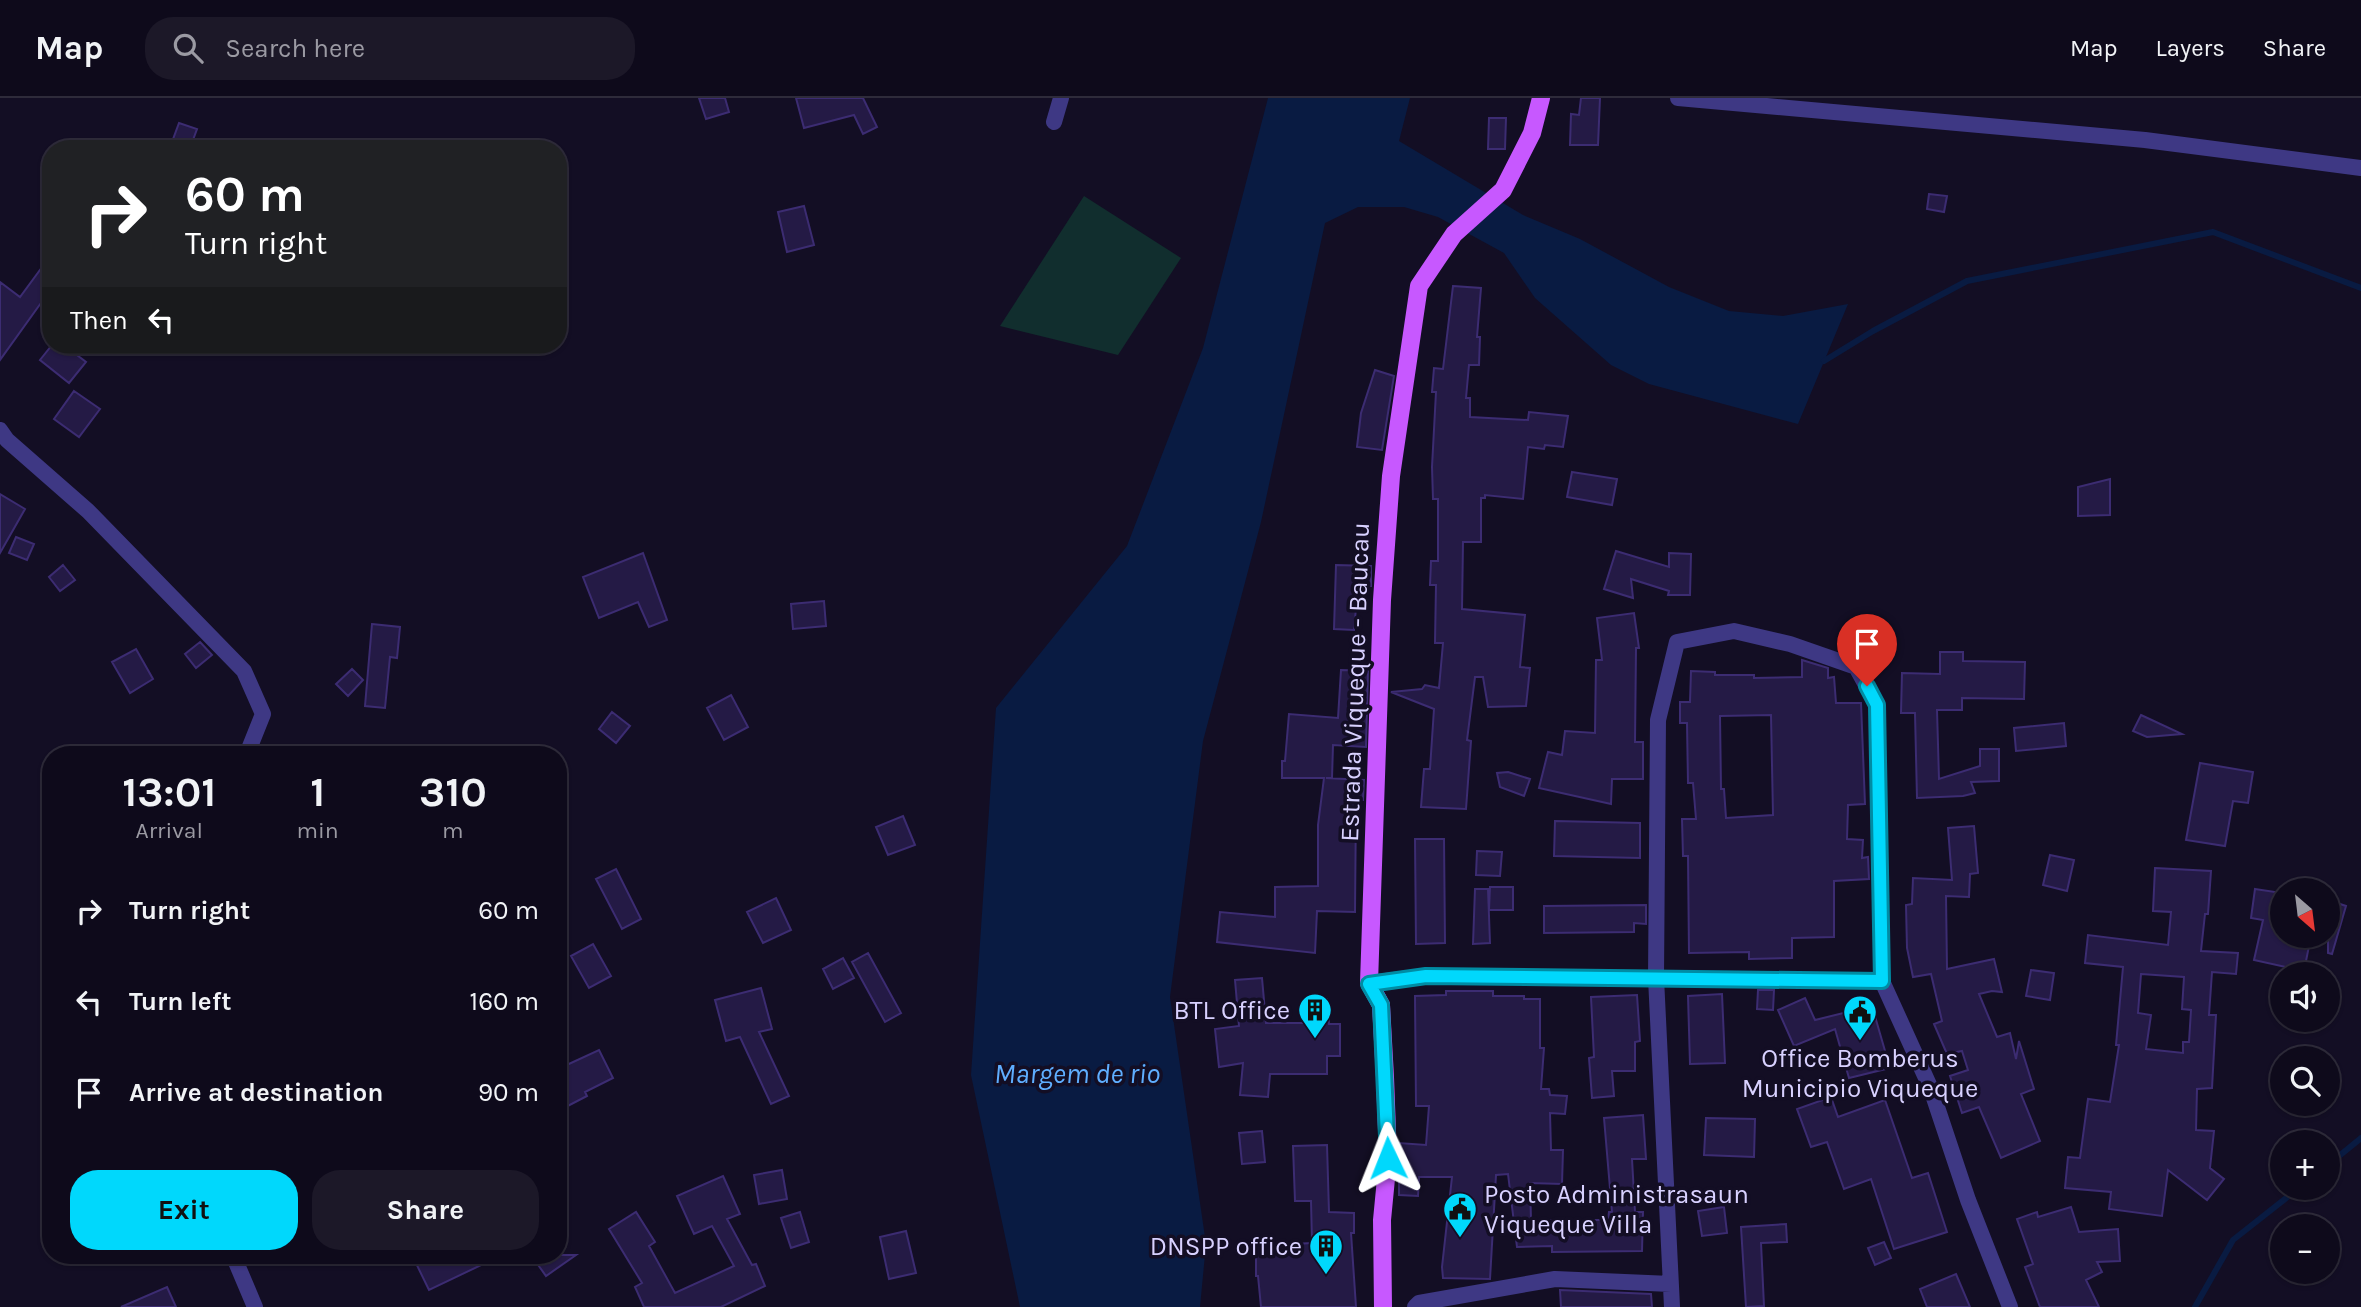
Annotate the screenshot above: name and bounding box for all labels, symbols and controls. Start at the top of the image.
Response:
search box [145,17,635,80]
text: Map [35,29,103,67]
icon: search [169,29,207,67]
text: Search here [225,33,365,64]
text: Map [2070,34,2118,62]
text: Layers [2156,34,2225,62]
text: Share [2263,34,2326,62]
text: 60 m [185,166,305,223]
icon: right [70,168,161,259]
text: Turn right [185,225,327,262]
icon: left [142,301,180,339]
text: Then [70,305,128,336]
street label: Estrada Viqueque - Baucau [1334,522,1376,842]
pin [1837,614,1897,686]
icon: arrive [1848,625,1886,663]
text: 13:01 [122,767,216,817]
text: 1 [310,767,325,817]
text: 310 [419,767,487,817]
text: Arrival [136,817,203,844]
text: min [297,817,339,844]
text: m [442,817,464,844]
north arrow [2270,878,2340,948]
map controls [2270,878,2340,1284]
icon: right [70,892,108,930]
text: Turn right [129,895,250,926]
text: 60 m [478,895,539,926]
button: sound [2270,962,2340,1032]
icon: left [70,983,108,1021]
text: Turn left [129,986,231,1017]
text: 160 m [470,986,539,1017]
building icon: BTL Office [1296,991,1334,1040]
public building icon: Office Bomberus Municipio Viqueque [1841,993,1879,1042]
place label: BTL Office [1173,995,1290,1026]
place label: Office Bomberus Municipio Viqueque [1742,1043,1978,1104]
button: search [2270,1046,2340,1116]
water label: Margem de rio [994,1057,1160,1090]
icon: arrive [70,1074,108,1112]
text: Arrive at destination [129,1077,383,1108]
text: 90 m [478,1077,539,1108]
position arrow [1351,1121,1425,1195]
button: + [2270,1130,2340,1200]
button: Exit [70,1170,298,1250]
button: Share [312,1170,539,1250]
place label: Posto Administrasaun Viqueque Villa [1484,1179,1749,1240]
public building icon: Posto Administrasaun Viqueque Villa [1441,1190,1479,1239]
button: − [2270,1214,2340,1284]
building icon: DNSPP office [1307,1227,1345,1276]
place label: DNSPP office [1150,1231,1302,1262]

